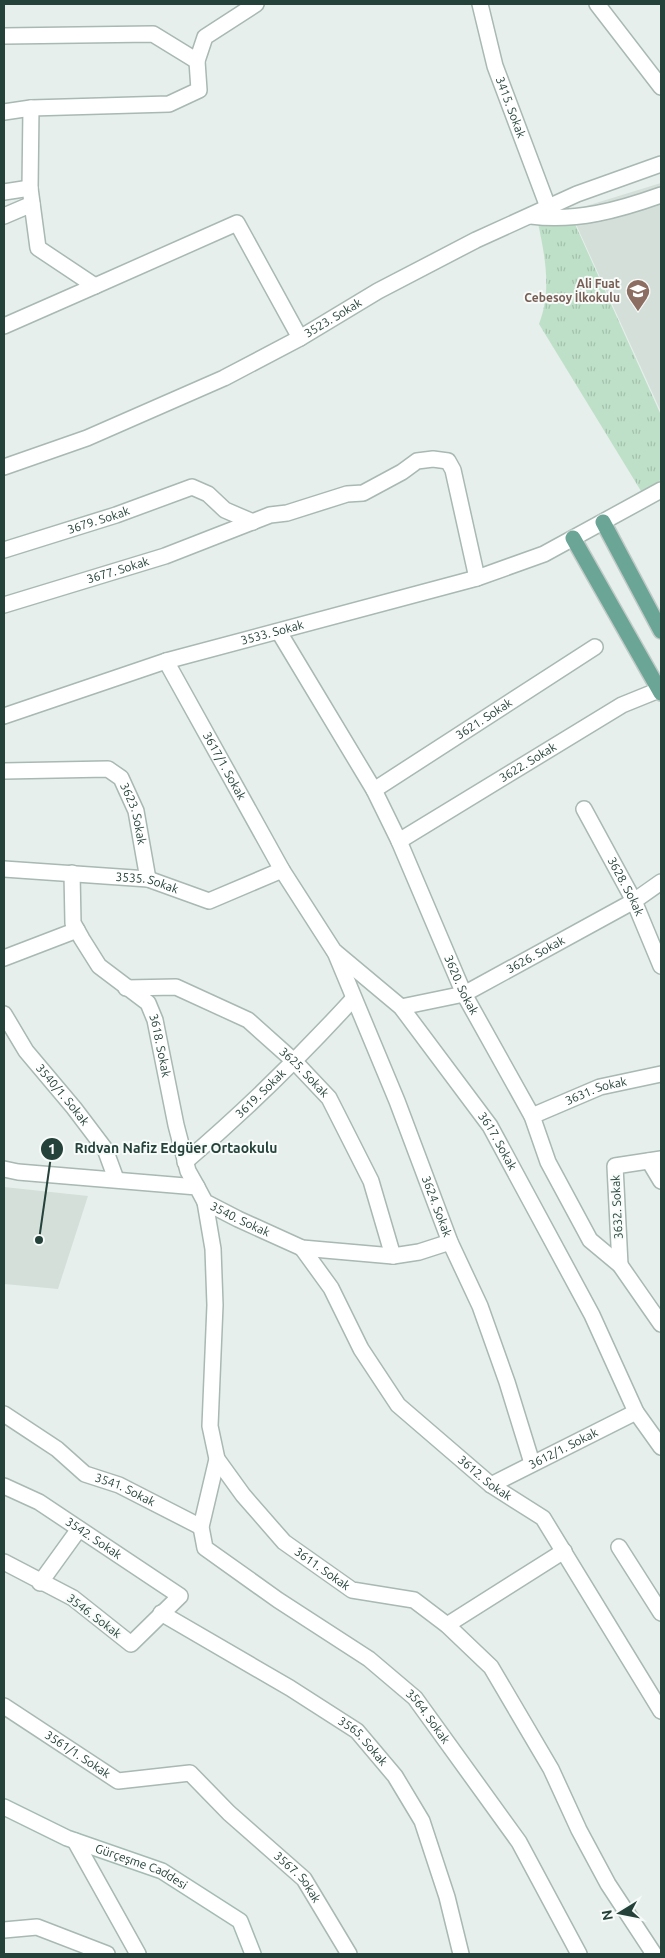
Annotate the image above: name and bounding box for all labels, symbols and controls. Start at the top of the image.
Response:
street label: 3415. Sokak [494,75,528,140]
place label: Ali Fuat Cebesoy İlkokulu [524,277,620,304]
school or university icon: Ali Fuat Cebesoy İlkokulu [625,278,651,312]
street label: 3523. Sokak [302,295,364,340]
street label: 3679. Sokak [66,504,131,536]
street label: 3677. Sokak [85,554,150,585]
street label: 3533. Sokak [239,618,305,647]
street label: 3621. Sokak [453,695,514,741]
street label: 3617/1. Sokak [201,729,249,802]
street label: 3622. Sokak [497,740,559,784]
street label: 3623. Sokak [118,781,149,846]
street label: 3628. Sokak [605,855,646,918]
street label: 3535. Sokak [115,870,180,895]
street label: 3626. Sokak [504,933,567,976]
street label: 3620. Sokak [442,953,481,1017]
street label: 3618. Sokak [147,1012,173,1078]
street label: 3625. Sokak [277,1044,332,1100]
street label: 3540/1. Sokak [34,1061,92,1128]
street label: 3619. Sokak [232,1066,288,1120]
street label: 3631. Sokak [563,1074,628,1107]
street label: 3617. Sokak [476,1109,519,1172]
callout: Rıdvan Nafiz Edgüer Ortaokulu [39,1134,287,1163]
text: 1 [48,1140,56,1157]
text: Rıdvan Nafiz Edgüer Ortaokulu [75,1140,277,1156]
street label: 3624. Sokak [420,1174,455,1239]
street label: 3632. Sokak [608,1175,625,1240]
street label: 3540. Sokak [208,1199,272,1239]
street label: 3612/1. Sokak [526,1425,600,1471]
street label: 3612. Sokak [456,1453,514,1502]
street label: 3541. Sokak [93,1471,157,1508]
street label: 3542. Sokak [63,1515,124,1561]
street label: 3611. Sokak [292,1545,352,1592]
street label: 3546. Sokak [65,1591,124,1640]
street label: 3564. Sokak [404,1686,453,1746]
street label: 3565. Sokak [336,1714,390,1768]
street label: 3561/1. Sokak [43,1728,113,1780]
street label: Gürçeşme Caddesi [94,1841,190,1892]
street label: 3567. Sokak [272,1849,324,1905]
north arrow [595,1888,645,1938]
text: N [598,1909,616,1922]

